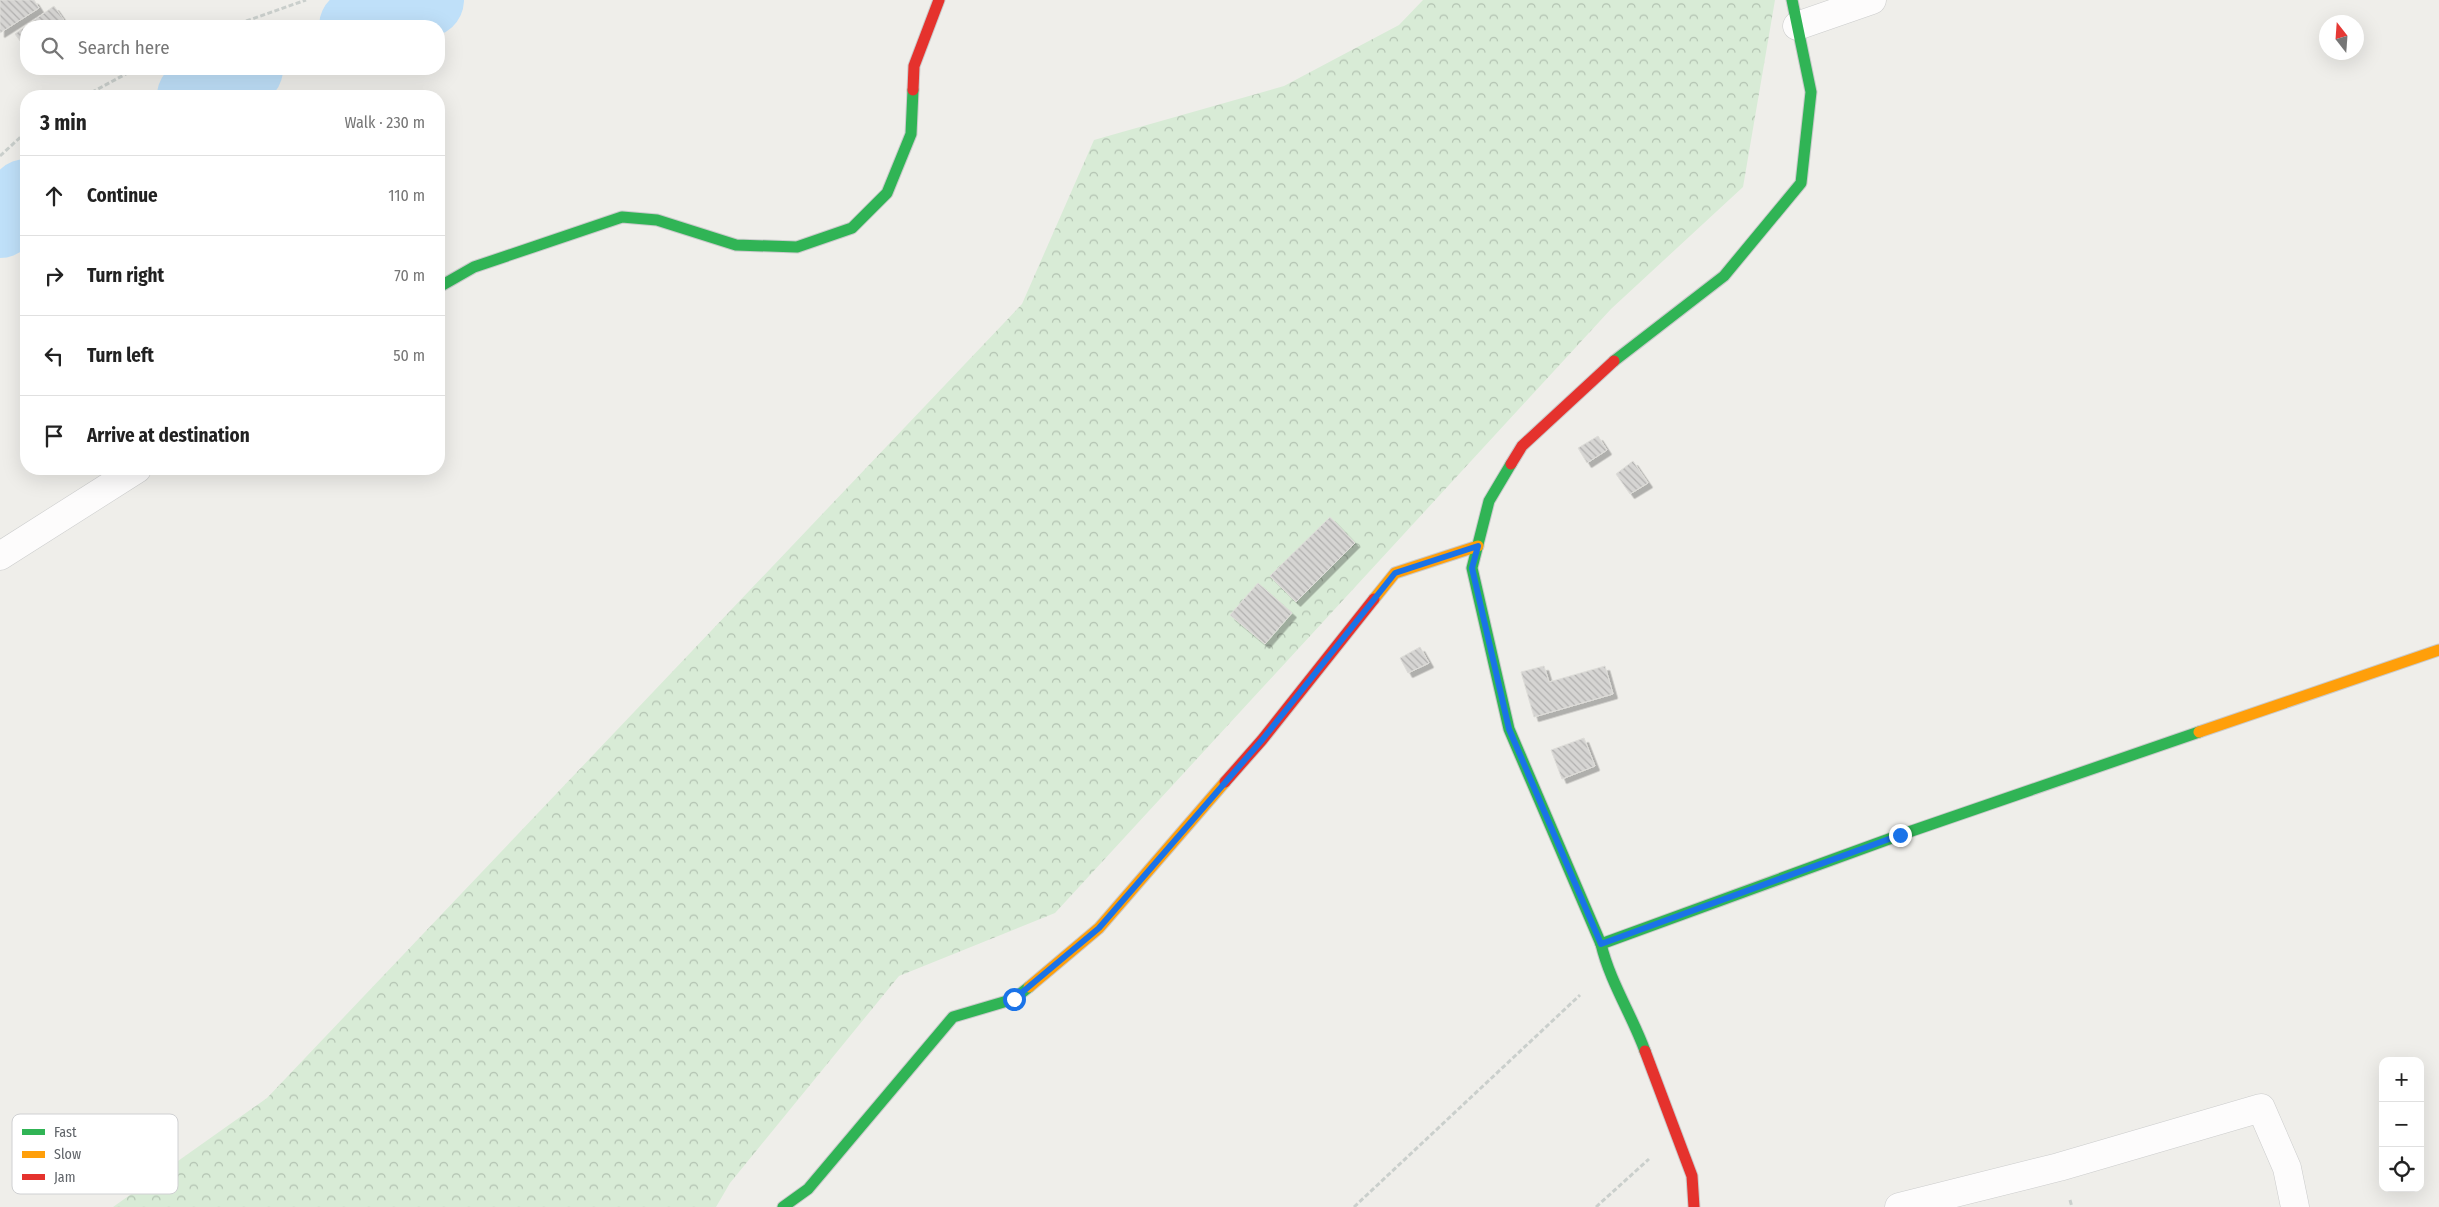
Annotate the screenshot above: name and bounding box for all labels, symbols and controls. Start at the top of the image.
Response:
north arrow [2319,15,2364,60]
search box [20,20,445,75]
icon: search [38,34,66,62]
text: Search here [78,36,170,59]
text: 3 min [40,110,87,136]
text: Walk · 230 m [345,113,425,132]
icon: ahead [40,182,68,210]
text: Continue [87,184,158,207]
text: 110 m [388,186,425,205]
icon: right [40,262,68,290]
text: Turn right [87,264,164,287]
text: 70 m [394,266,425,285]
icon: left [40,342,68,370]
text: Turn left [87,344,154,367]
text: 50 m [393,346,425,365]
icon: arrive [40,422,68,450]
text: Arrive at destination [87,424,250,447]
route end [1889,824,1912,847]
route start [1003,988,1026,1011]
map controls [2379,1057,2424,1192]
button: + [2379,1057,2424,1102]
button: − [2379,1102,2424,1147]
legend [12,1114,178,1194]
text: Fast [54,1124,77,1141]
text: Slow [54,1146,81,1163]
button: locate [2379,1147,2424,1192]
text: Jam [54,1169,75,1186]

